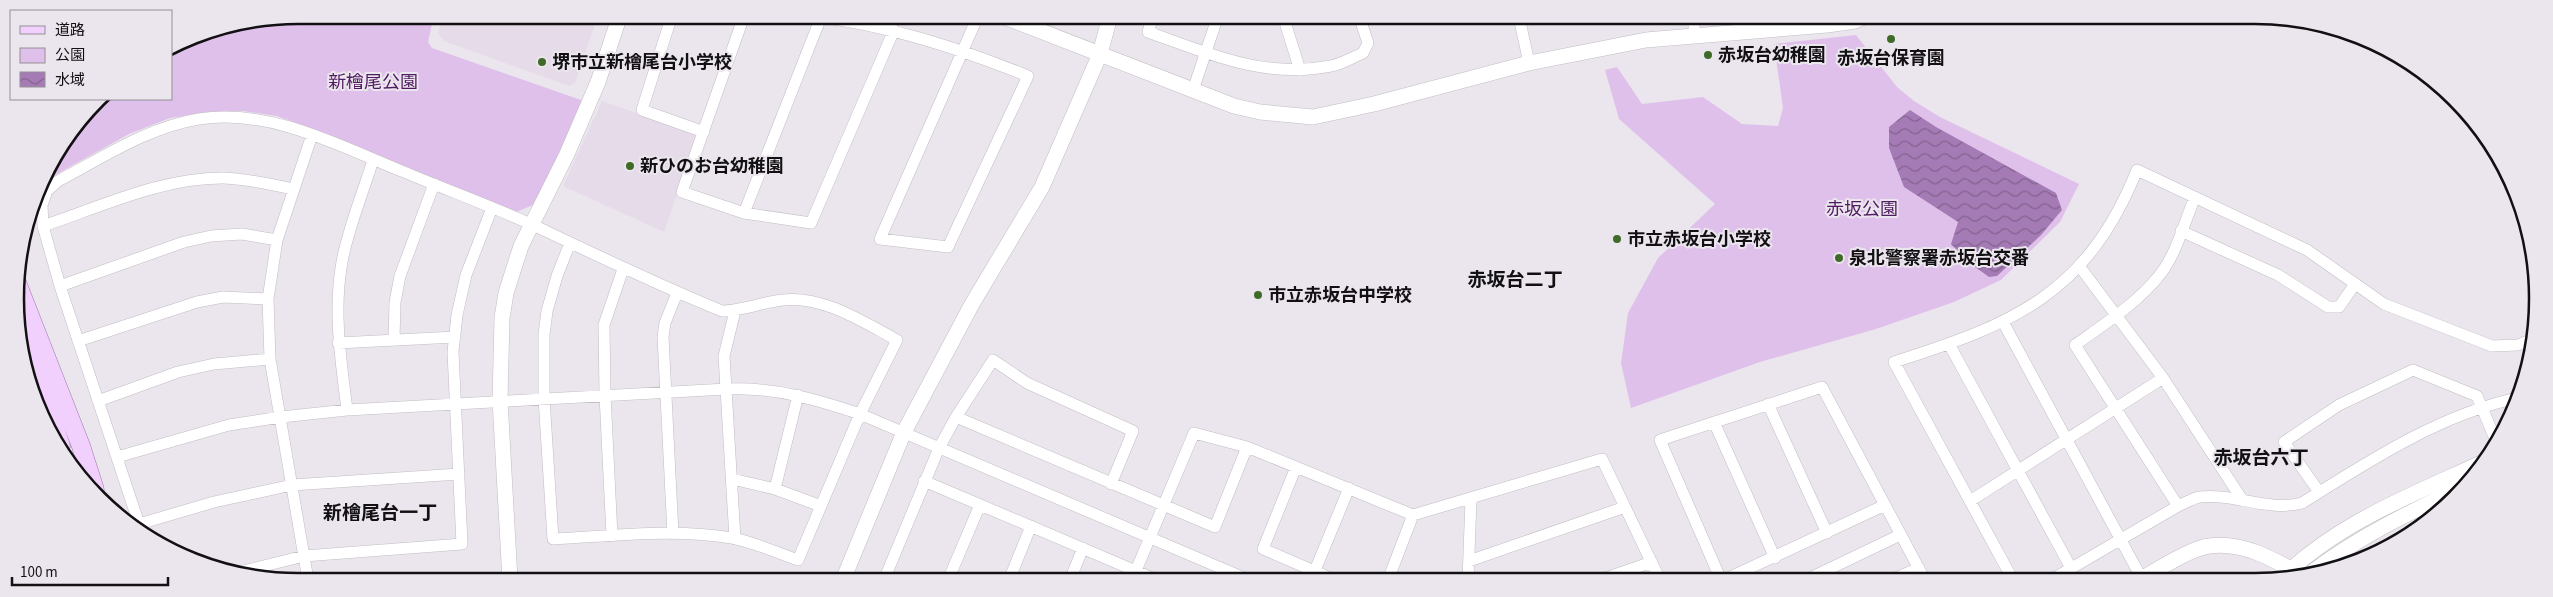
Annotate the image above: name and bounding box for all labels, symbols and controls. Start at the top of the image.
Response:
legend [10,10,172,100]
text: 道路 [55,20,85,41]
marker: 赤坂台保育園 [1885,33,1897,45]
place label: 赤坂台幼稚園 [1718,43,1826,68]
text: 公園 [55,45,85,66]
place label: 赤坂台保育園 [1837,46,1945,71]
marker: 赤坂台幼稚園 [1702,49,1714,61]
place label: 堺市立新檜尾台小学校 [552,50,732,75]
marker: 堺市立新檜尾台小学校 [536,56,548,68]
text: 水域 [55,70,85,91]
park label: 新檜尾公園 [328,70,418,95]
place label: 新ひのお台幼稚園 [640,154,784,179]
marker: 新ひのお台幼稚園 [624,160,636,172]
park label: 赤坂公園 [1826,197,1898,222]
place label: 市立赤坂台小学校 [1627,227,1771,252]
marker: 市立赤坂台小学校 [1611,233,1623,245]
place label: 泉北警察署赤坂台交番 [1849,246,2029,271]
marker: 泉北警察署赤坂台交番 [1833,252,1845,264]
district label: 赤坂台二丁 [1467,267,1563,294]
place label: 市立赤坂台中学校 [1268,283,1412,308]
marker: 市立赤坂台中学校 [1252,289,1264,301]
district label: 赤坂台六丁 [2213,445,2309,472]
district label: 新檜尾台一丁 [323,500,437,527]
scale bar [12,554,169,586]
text: 100 m [20,562,58,583]

